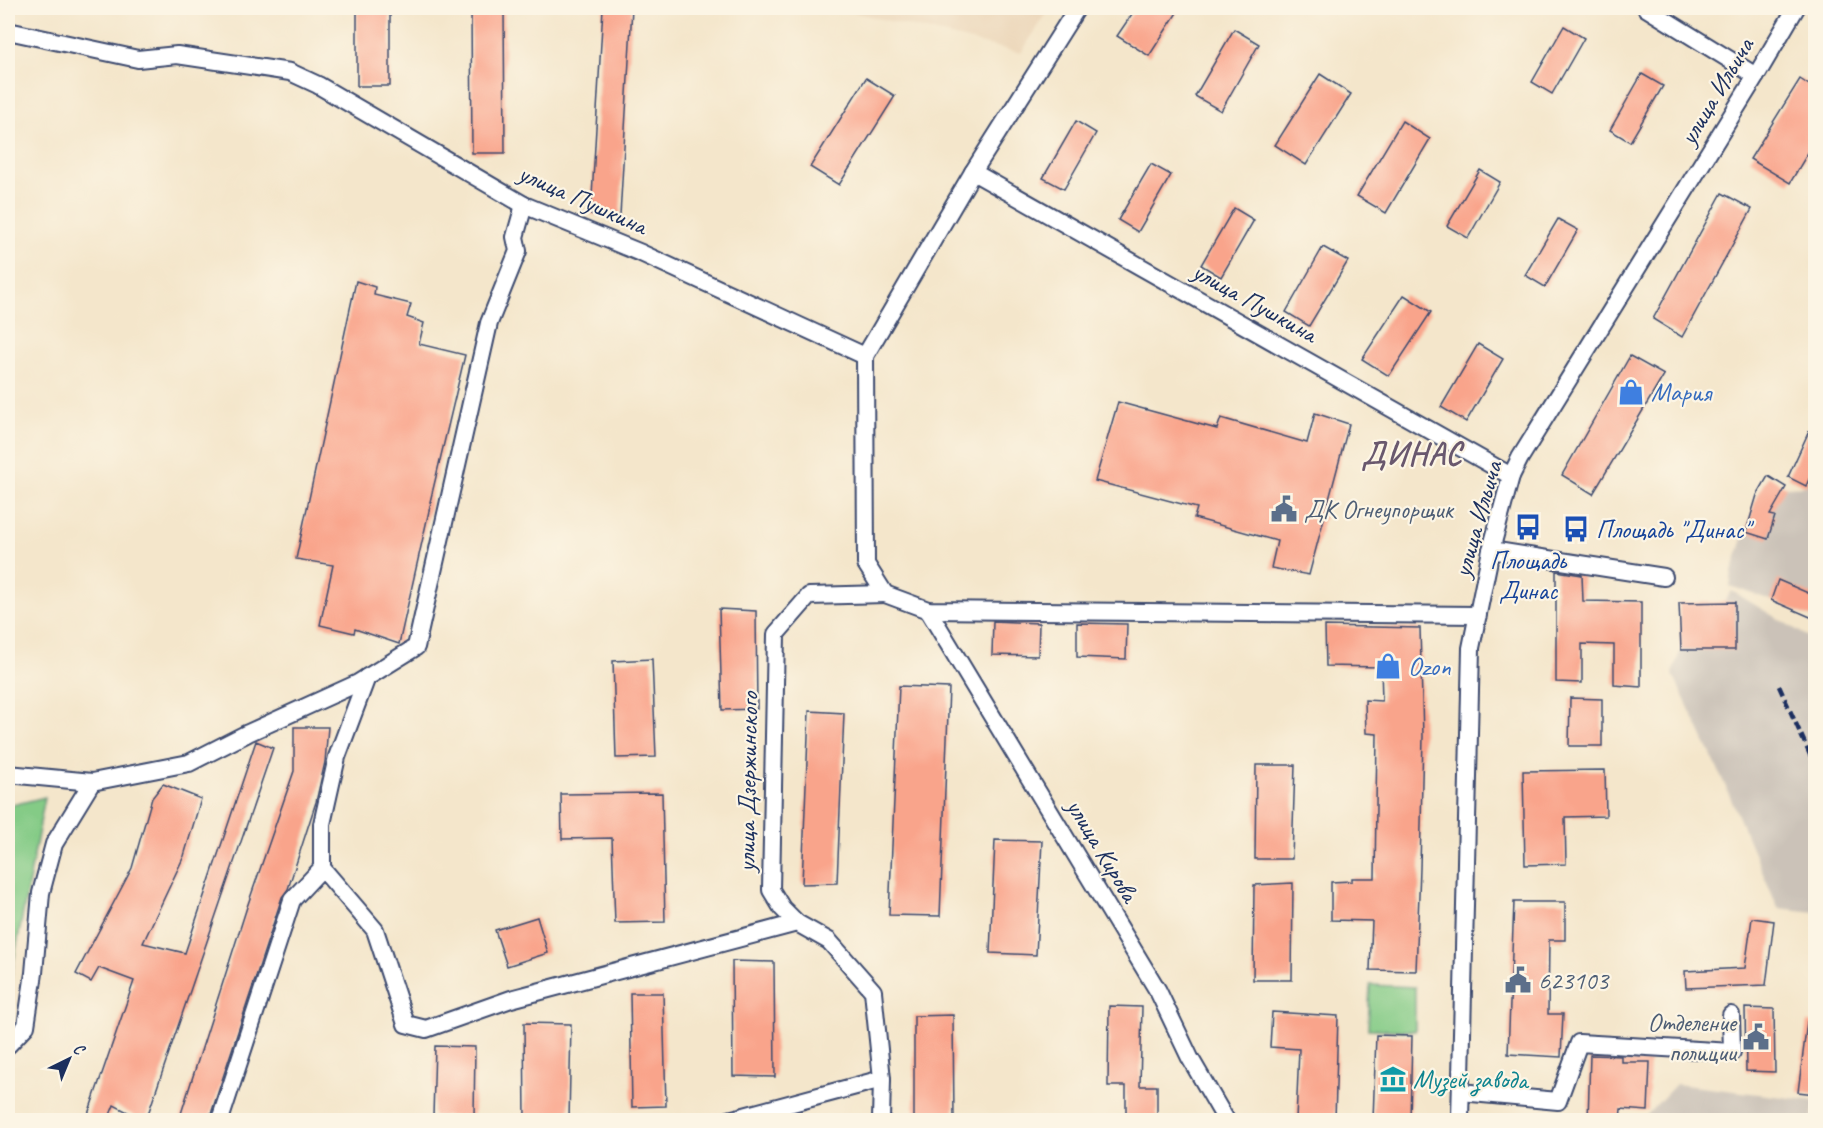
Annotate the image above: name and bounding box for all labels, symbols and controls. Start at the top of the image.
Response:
street label: улица Ильича [1671,30,1762,152]
street label: улица Пушкина [512,156,654,243]
street label: улица Пушкина [1185,254,1325,351]
place label: Мария [1651,376,1713,409]
shop icon: Мария [1616,377,1646,407]
district label: ДИНАС [1361,433,1465,474]
street label: улица Ильича [1445,456,1510,583]
place label: ДК Огнеупорщик [1304,493,1455,526]
public building icon: ДК Огнеупорщик [1269,494,1299,524]
bus stop icon: Площадь Динас [1513,512,1543,542]
place label: Площадь "Динас" [1596,513,1754,546]
bus stop icon: Площадь "Динас" [1561,514,1591,544]
place label: Площадь Динас [1490,544,1568,607]
place label: Ozon [1408,650,1451,683]
shop icon: Ozon [1373,651,1403,681]
street label: улица Дзержинского [729,690,766,874]
street label: улица Кирова [1058,791,1147,910]
place label: 623103 [1538,964,1611,997]
public building icon: 623103 [1503,965,1533,995]
place label: Отделение полиции [1647,1006,1739,1069]
public building icon: Отделение полиции [1741,1022,1771,1052]
north arrow [39,1029,99,1089]
text: С [69,1039,90,1060]
place label: Музей завода [1413,1063,1530,1097]
museum icon: Музей завода [1378,1064,1408,1094]

